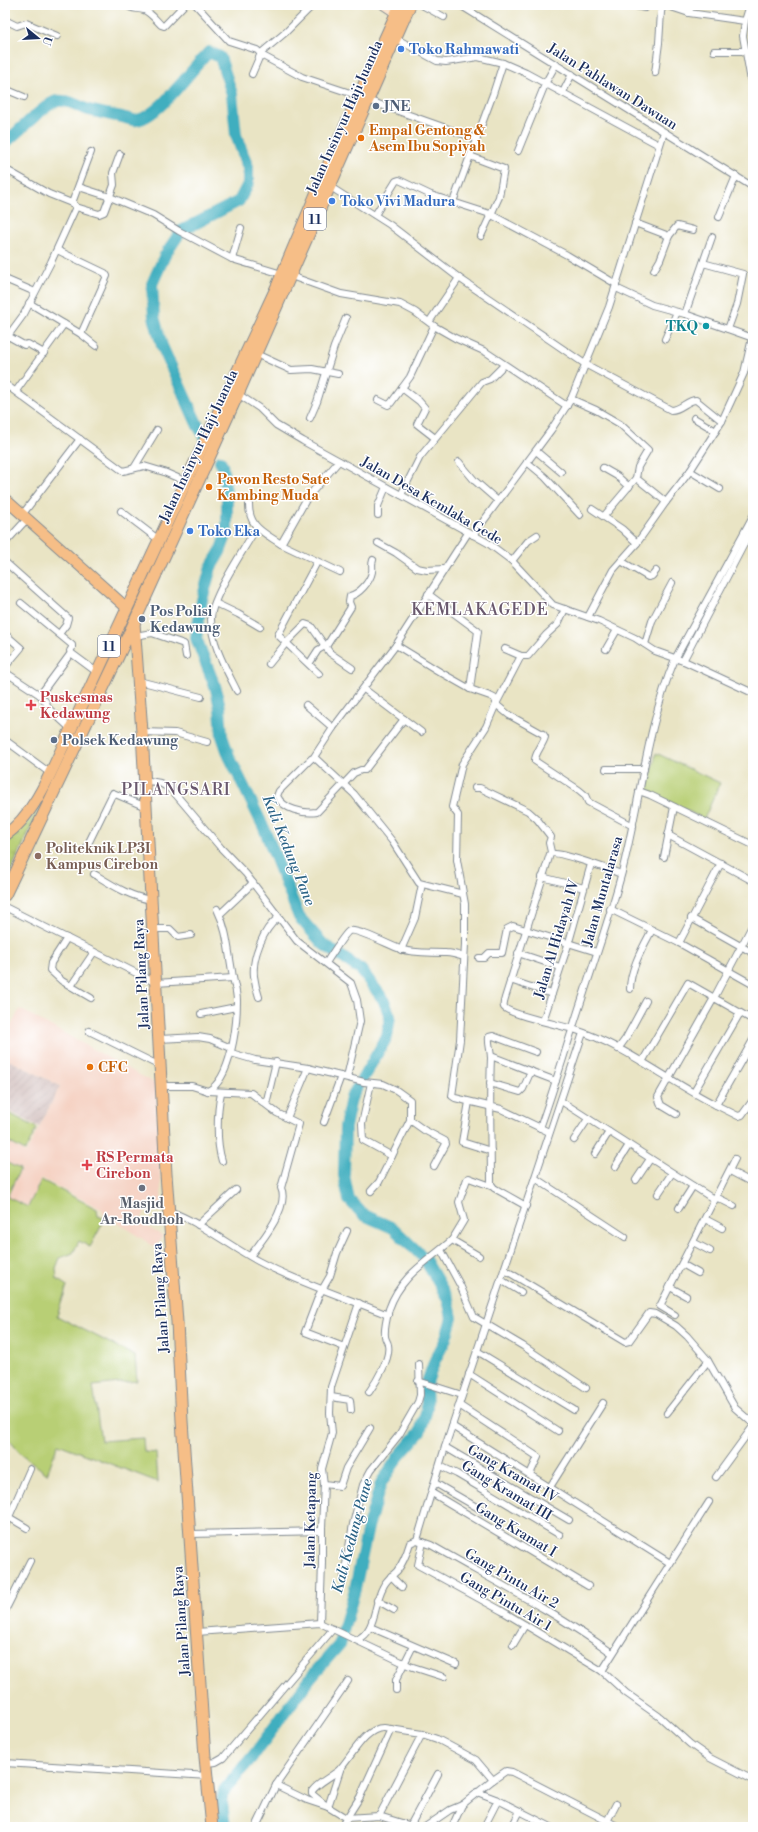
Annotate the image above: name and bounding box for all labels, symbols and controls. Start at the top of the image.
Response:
north arrow [18,18,58,58]
text: U [38,35,55,47]
street label: Jalan Insinyur Haji Juanda [302,37,387,198]
street label: Jalan Pahlawan Dawuan [543,39,681,135]
place label: Toko Rahmawati [409,41,519,59]
marker: Toko Rahmawati [396,44,406,54]
place label: JNE [382,98,410,116]
marker: JNE [371,101,381,111]
place label: Empal Gentong & Asem Ibu Sopiyah [368,122,486,156]
marker: Empal Gentong & Asem Ibu Sopiyah [356,133,366,143]
place label: Toko Vivi Madura [340,193,456,211]
marker: Toko Vivi Madura [327,196,337,206]
road number: 11 [304,208,326,230]
place label: TKQ [666,318,698,336]
marker: TKQ [701,321,711,331]
street label: Jalan Insinyur Haji Juanda [155,366,243,527]
street label: Jalan Desa Kemlaka Gede [357,452,505,549]
place label: Pawon Resto Sate Kambing Muda [217,471,330,505]
marker: Pawon Resto Sate Kambing Muda [204,482,214,492]
place label: Toko Eka [198,523,261,541]
marker: Toko Eka [185,526,195,536]
district label: KEMLAKAGEDE [411,600,549,620]
place label: Pos Polisi Kedawung [150,603,221,637]
marker: Pos Polisi Kedawung [137,614,147,624]
road number: 11 [98,635,120,657]
place label: Puskesmas Kedawung [40,689,113,723]
marker: Puskesmas Kedawung [25,699,37,711]
place label: Polsek Kedawung [62,732,179,750]
marker: Polsek Kedawung [49,735,59,745]
district label: PILANGSARI [121,780,231,800]
water label: Kali Kedung Pane [258,792,319,908]
street label: Jalan Muntalarasa [578,833,628,949]
place label: Politeknik LP3I Kampus Cirebon [46,840,158,874]
marker: Politeknik LP3I Kampus Cirebon [33,851,43,861]
street label: Jalan Al Hidayah IV [530,877,584,1002]
street label: Jalan Pilang Raya [130,918,154,1030]
place label: CFC [98,1059,128,1077]
marker: CFC [85,1062,95,1072]
place label: RS Permata Cirebon [96,1149,174,1183]
marker: RS Permata Cirebon [81,1159,93,1171]
marker: Masjid Ar-Roudhoh [137,1183,147,1193]
place label: Masjid Ar-Roudhoh [99,1195,184,1229]
street label: Jalan Pilang Raya [148,1241,174,1355]
street label: Gang Kramat IV [464,1441,562,1508]
street label: Gang Kramat III [458,1457,556,1525]
street label: Jalan Ketapang [301,1471,321,1569]
water label: Kali Kedung Pane [328,1477,377,1596]
street label: Gang Kramat I [472,1499,560,1562]
street label: Gang Pintu Air 2 [461,1545,562,1613]
street label: Jalan Pilang Raya [169,1564,195,1678]
street label: Gang Pintu Air 1 [456,1568,555,1636]

